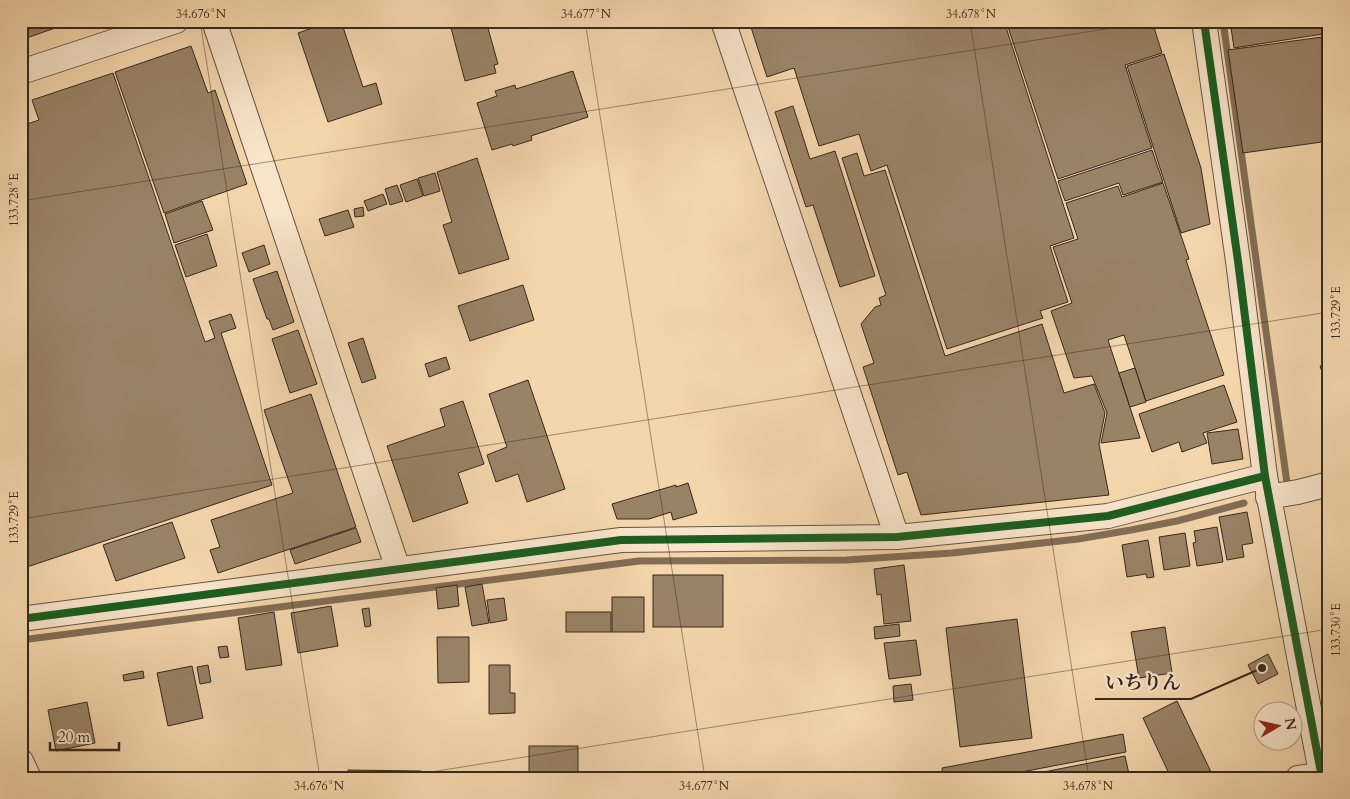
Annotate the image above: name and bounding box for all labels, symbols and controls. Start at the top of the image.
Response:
text: 34.676°N [176,6,227,22]
text: 34.677°N [561,6,612,22]
text: 34.678°N [946,6,997,22]
text: 133.728°E [6,173,22,227]
text: 133.729°E [1328,286,1344,340]
text: 133.729°E [6,491,22,545]
text: 133.730°E [1328,603,1344,657]
callout: いちりん [1095,665,1191,699]
text: いちりん [1105,670,1181,696]
north arrow [1252,702,1302,752]
text: N [1280,717,1301,732]
scale bar [50,719,119,751]
text: 20 m [58,727,90,747]
text: 34.676°N [294,778,345,794]
text: 34.677°N [679,778,730,794]
text: 34.678°N [1063,778,1114,794]

